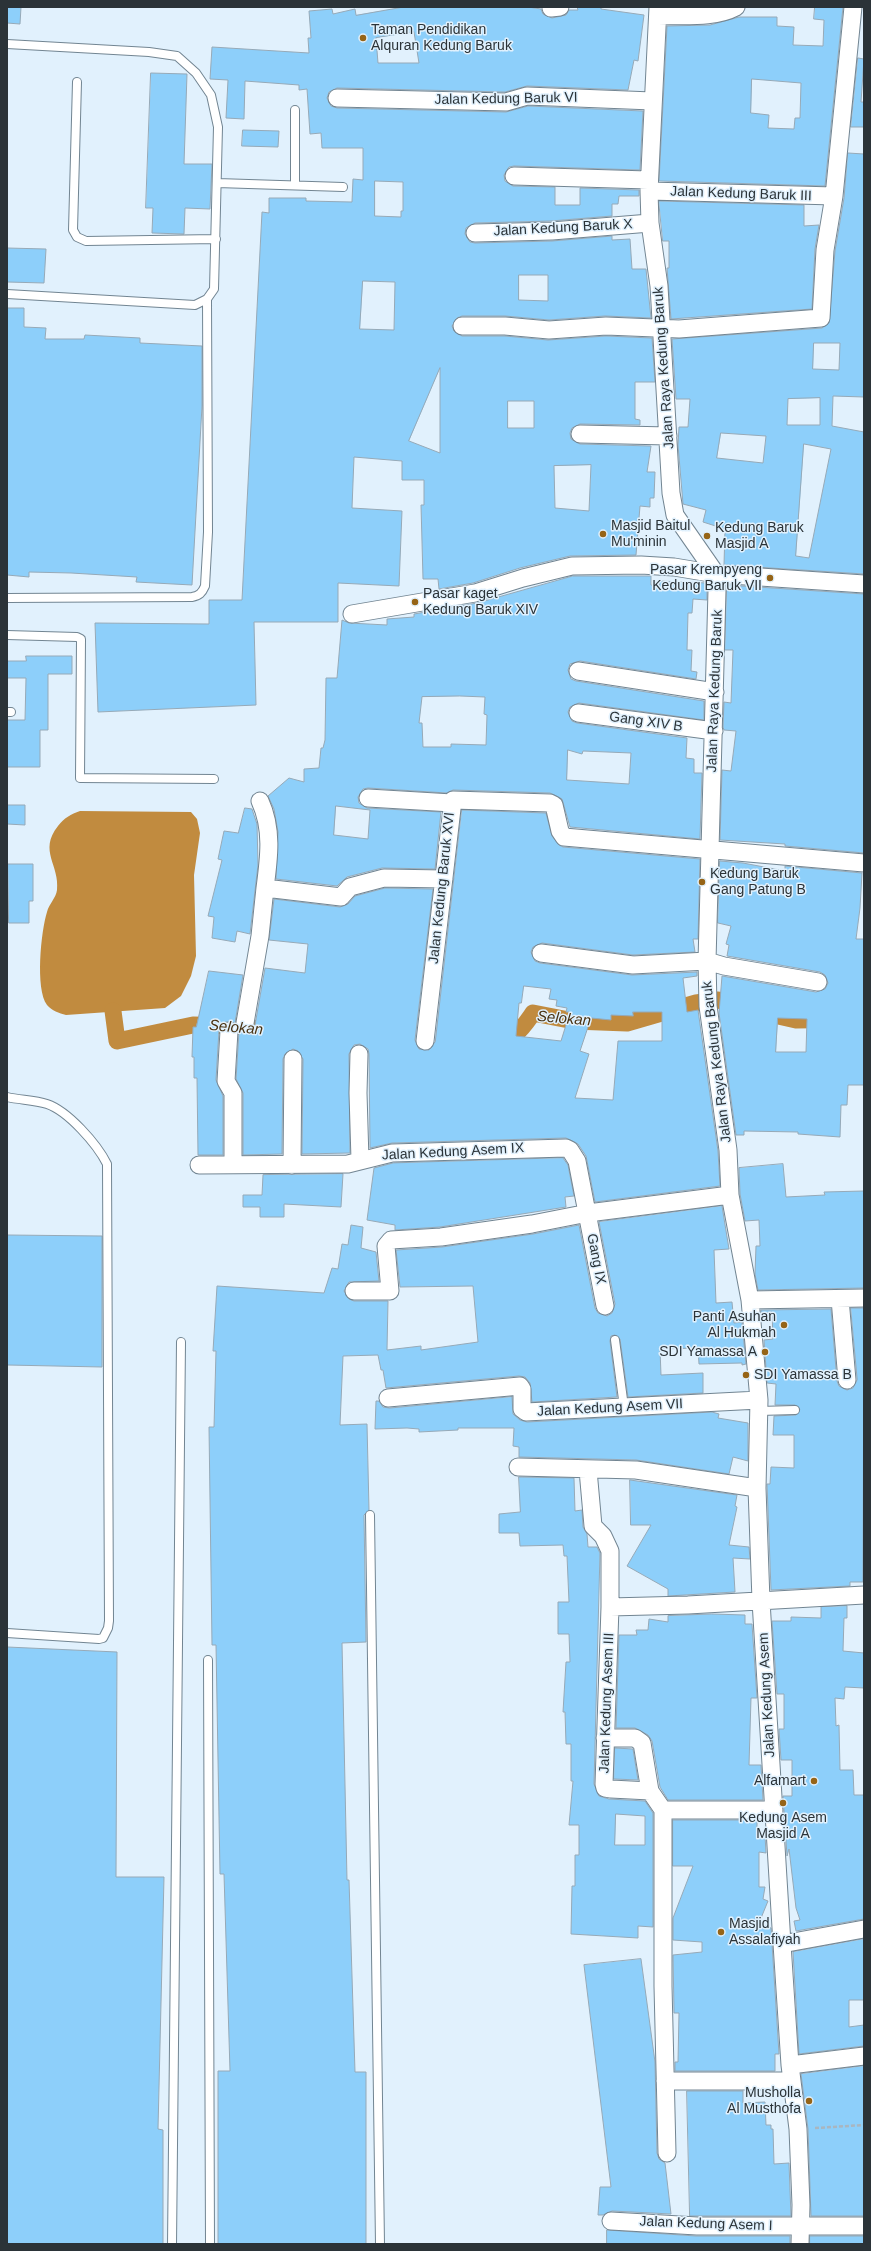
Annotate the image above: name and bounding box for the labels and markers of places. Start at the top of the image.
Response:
place label: Taman Pendidikan Alquran Kedung Baruk [371,22,512,54]
marker: Taman Pendidikan Alquran Kedung Baruk [358,33,368,43]
place label: Masjid Baitul Mu'minin [611,518,690,550]
place label: Kedung Baruk Masjid A [715,520,804,552]
marker: Masjid Baitul Mu'minin [598,529,608,539]
marker: Kedung Baruk Masjid A [702,531,712,541]
place label: Pasar Krempyeng Kedung Baruk VII [650,562,762,594]
marker: Pasar Krempyeng Kedung Baruk VII [765,573,775,583]
place label: Pasar kaget Kedung Baruk XIV [423,586,538,618]
marker: Pasar kaget Kedung Baruk XIV [410,597,420,607]
place label: Kedung Baruk Gang Patung B [710,866,806,898]
marker: Kedung Baruk Gang Patung B [697,877,707,887]
place label: Panti Asuhan Al Hukmah [693,1309,776,1342]
marker: Panti Asuhan Al Hukmah [779,1320,789,1330]
place label: SDI Yamassa A [659,1344,757,1360]
marker: SDI Yamassa A [760,1347,770,1357]
place label: SDI Yamassa B [754,1367,852,1383]
marker: SDI Yamassa B [741,1370,751,1380]
place label: Alfamart [754,1773,806,1789]
marker: Alfamart [809,1776,819,1786]
marker: Kedung Asem Masjid A [778,1798,788,1808]
place label: Kedung Asem Masjid A [739,1810,827,1842]
place label: Masjid Assalafiyah [729,1916,801,1948]
marker: Masjid Assalafiyah [716,1927,726,1937]
place label: Musholla Al Musthofa [727,2085,801,2118]
marker: Musholla Al Musthofa [804,2096,814,2106]

